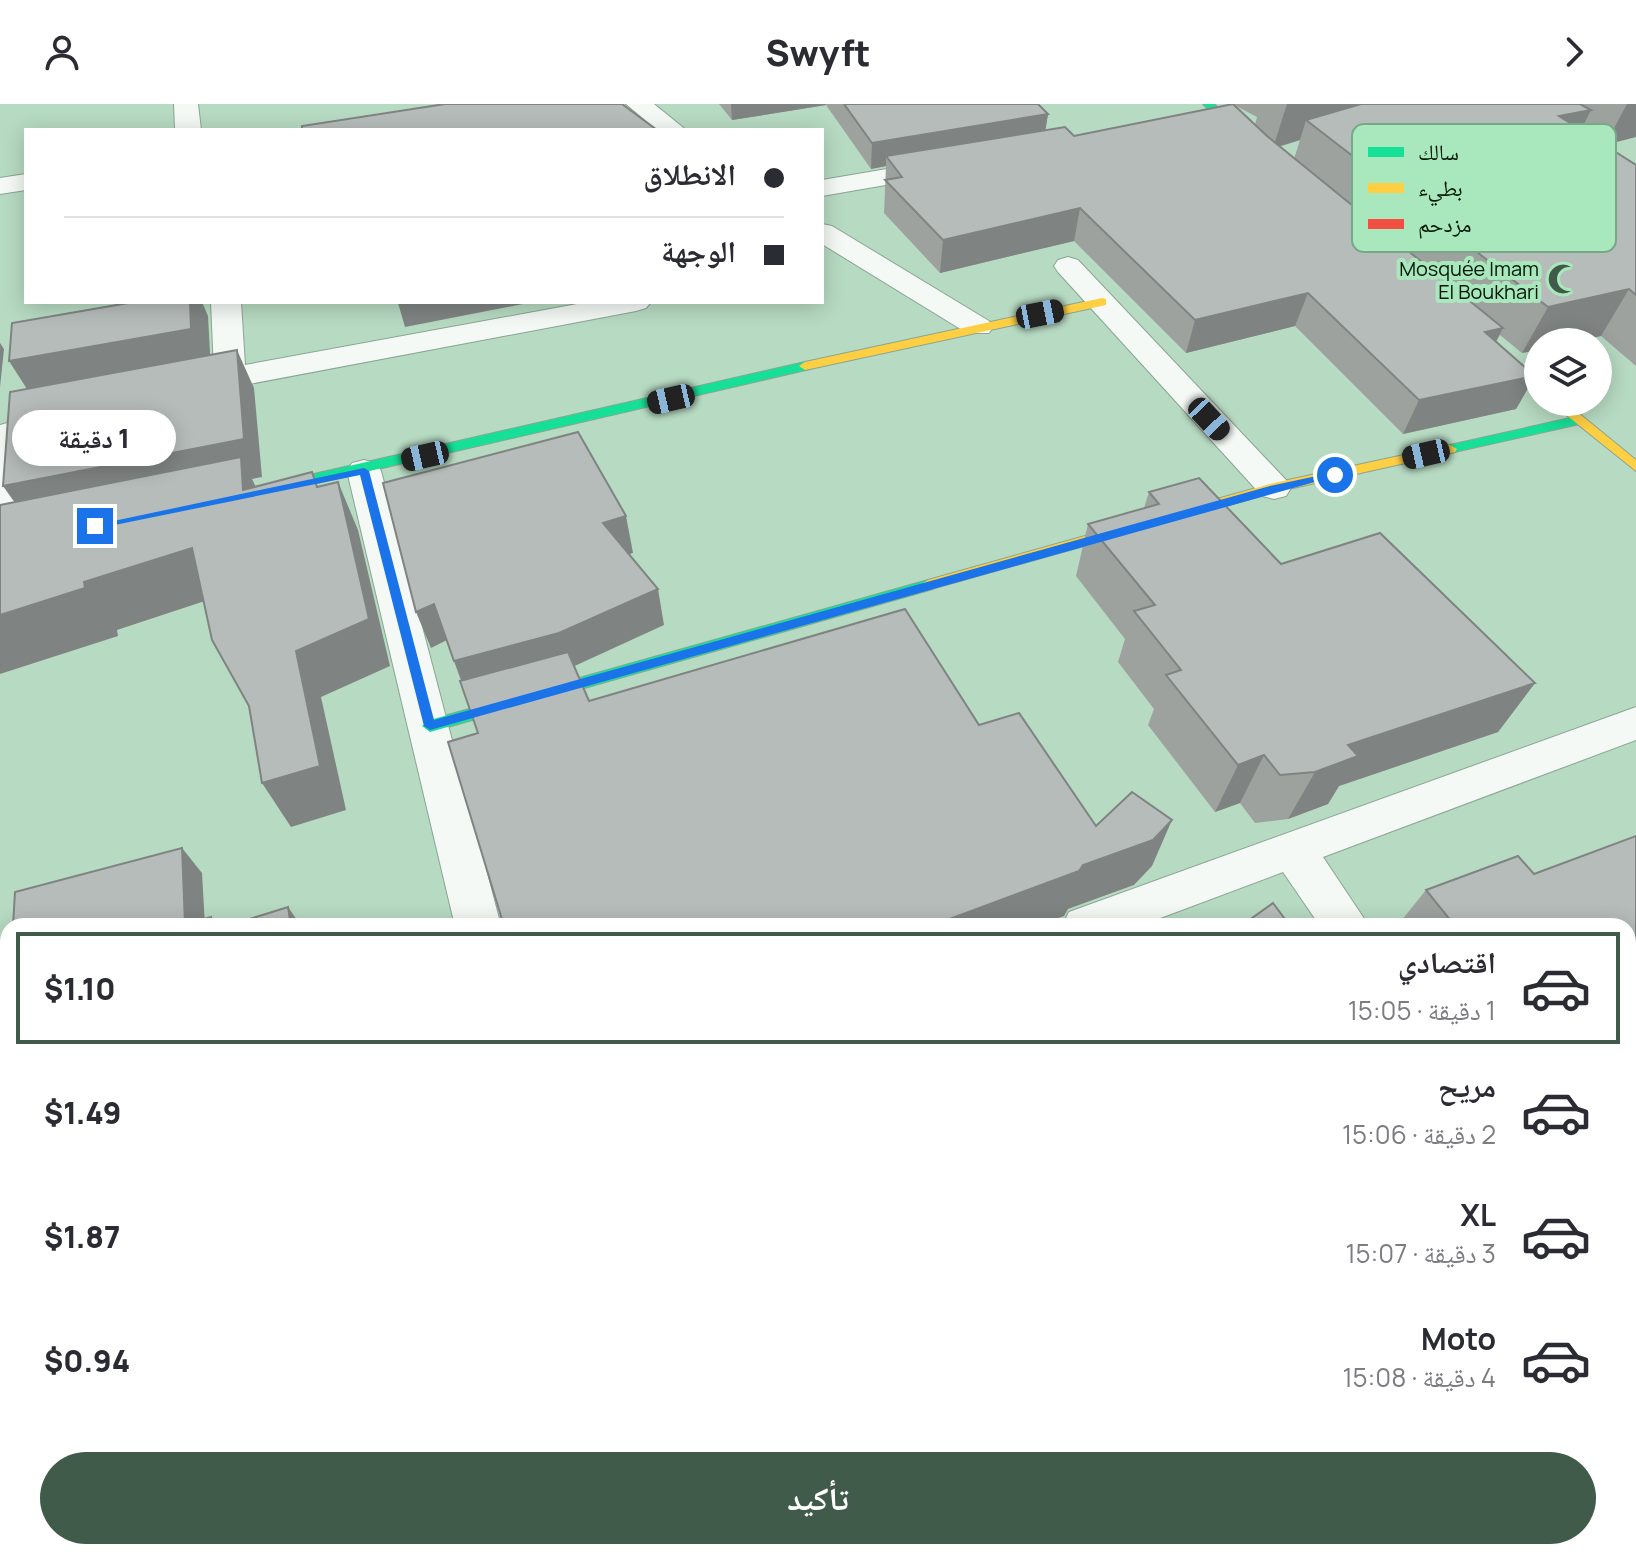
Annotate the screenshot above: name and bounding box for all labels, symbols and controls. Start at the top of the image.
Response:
text: Swyft [765,28,871,77]
icon: person [40,30,84,74]
icon: forward [1552,30,1596,74]
legend [1352,124,1616,252]
text: سالك [1418,137,1459,167]
text: الانطلاق [643,153,736,194]
text: بطيء [1418,173,1463,206]
text: مزدحم [1418,209,1472,239]
text: الوجهة [661,230,736,271]
place label: Mosquée Imam El Boukhari [1399,255,1539,305]
mosque icon: Mosquée Imam El Boukhari [1546,262,1580,296]
car [1014,298,1066,330]
map controls [1524,328,1612,416]
button: layers [1524,328,1612,416]
car [645,382,697,416]
car [1184,393,1234,445]
callout: 1 دقيقة [13,410,177,466]
text: 1 دقيقة [58,420,130,456]
car [1400,437,1452,471]
car [399,439,451,473]
route start [1317,457,1353,493]
route end [77,508,113,544]
text: اقتصادي [1398,941,1496,982]
icon: car [1520,952,1592,1024]
text: $1.10 [44,968,116,1009]
text: 1 دقيقة · 15:05 [1348,992,1496,1028]
text: مريح [1438,1065,1496,1106]
icon: car [1520,1076,1592,1148]
text: $1.49 [44,1092,121,1133]
text: 2 دقيقة · 15:06 [1342,1116,1496,1152]
text: XL [1460,1194,1496,1235]
icon: car [1520,1200,1592,1272]
text: $1.87 [44,1216,120,1257]
text: 3 دقيقة · 15:07 [1345,1235,1496,1271]
text: Moto [1421,1318,1496,1359]
icon: car [1520,1324,1592,1396]
text: $0.94 [44,1340,130,1381]
text: 4 دقيقة · 15:08 [1342,1359,1496,1395]
button: تأكيد [40,1452,1596,1544]

